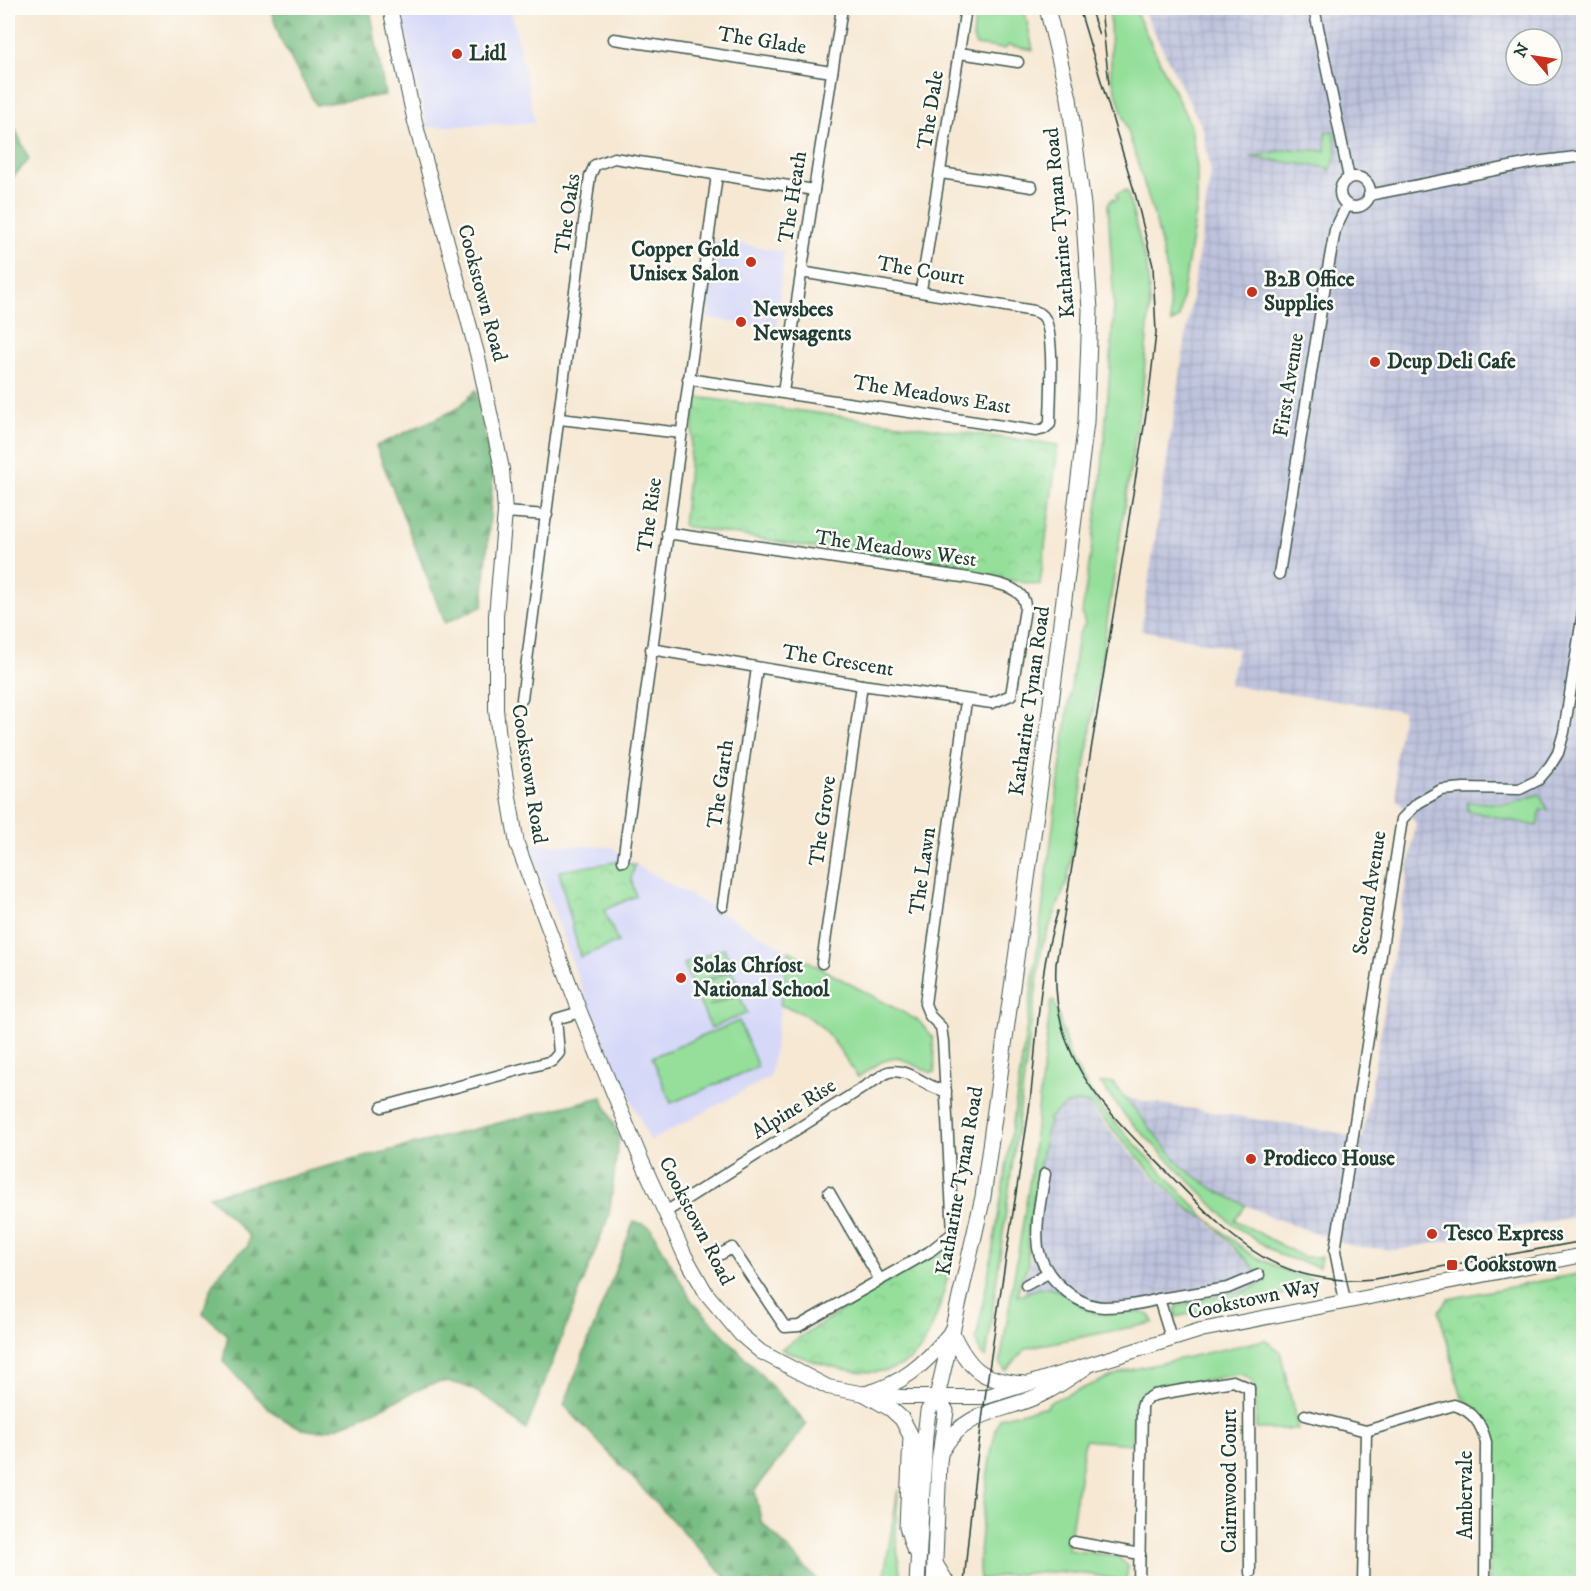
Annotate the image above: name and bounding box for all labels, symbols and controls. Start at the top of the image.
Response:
street label: The Glade [716,21,808,61]
north arrow [1504,27,1564,87]
text: N [1510,40,1534,61]
place label: Lidl [469,41,507,67]
marker: Lidl [450,47,464,61]
street label: The Dale [912,68,950,151]
street label: Katharine Tynan Road [1039,126,1081,319]
street label: The Heath [773,149,813,245]
street label: The Oaks [549,172,587,256]
street label: Cookstown Road [451,222,513,365]
place label: Copper Gold Unisex Salon [629,237,740,287]
street label: The Court [875,250,967,292]
marker: Copper Gold Unisex Salon [744,255,758,269]
place label: B2B Office Supplies [1264,267,1355,317]
marker: B2B Office Supplies [1245,285,1259,299]
place label: Newsbees Newsagents [753,297,851,347]
marker: Newsbees Newsagents [734,315,748,329]
street label: First Avenue [1268,331,1310,439]
place label: Dcup Deli Cafe [1387,349,1516,375]
marker: Dcup Deli Cafe [1368,355,1382,369]
street label: The Meadows East [851,370,1013,420]
street label: The Rise [632,476,668,554]
street label: The Meadows West [814,525,979,573]
street label: Katharine Tynan Road [1004,604,1056,798]
street label: The Crescent [780,639,896,683]
street label: Cookstown Road [505,702,553,846]
street label: The Garth [702,738,740,830]
street label: The Grove [804,774,842,868]
street label: The Lawn [904,825,942,917]
street label: Second Avenue [1347,829,1393,957]
place label: Solas Chríost National School [693,953,830,1003]
marker: Solas Chríost National School [674,971,688,985]
street label: Alpine Rise [747,1073,841,1145]
street label: Katharine Tynan Road [931,1084,990,1277]
place label: Prodieco House [1263,1146,1395,1172]
street label: Cookstown Road [652,1152,740,1290]
marker: Prodieco House [1244,1152,1258,1166]
place label: Tesco Express [1443,1221,1563,1247]
marker: Tesco Express [1425,1227,1439,1241]
place label: Cookstown [1464,1252,1558,1278]
marker: Cookstown [1445,1258,1459,1272]
street label: Cookstown Way [1186,1272,1323,1326]
street label: Cairnwood Court [1217,1408,1243,1553]
street label: Ambervale [1453,1450,1479,1539]

